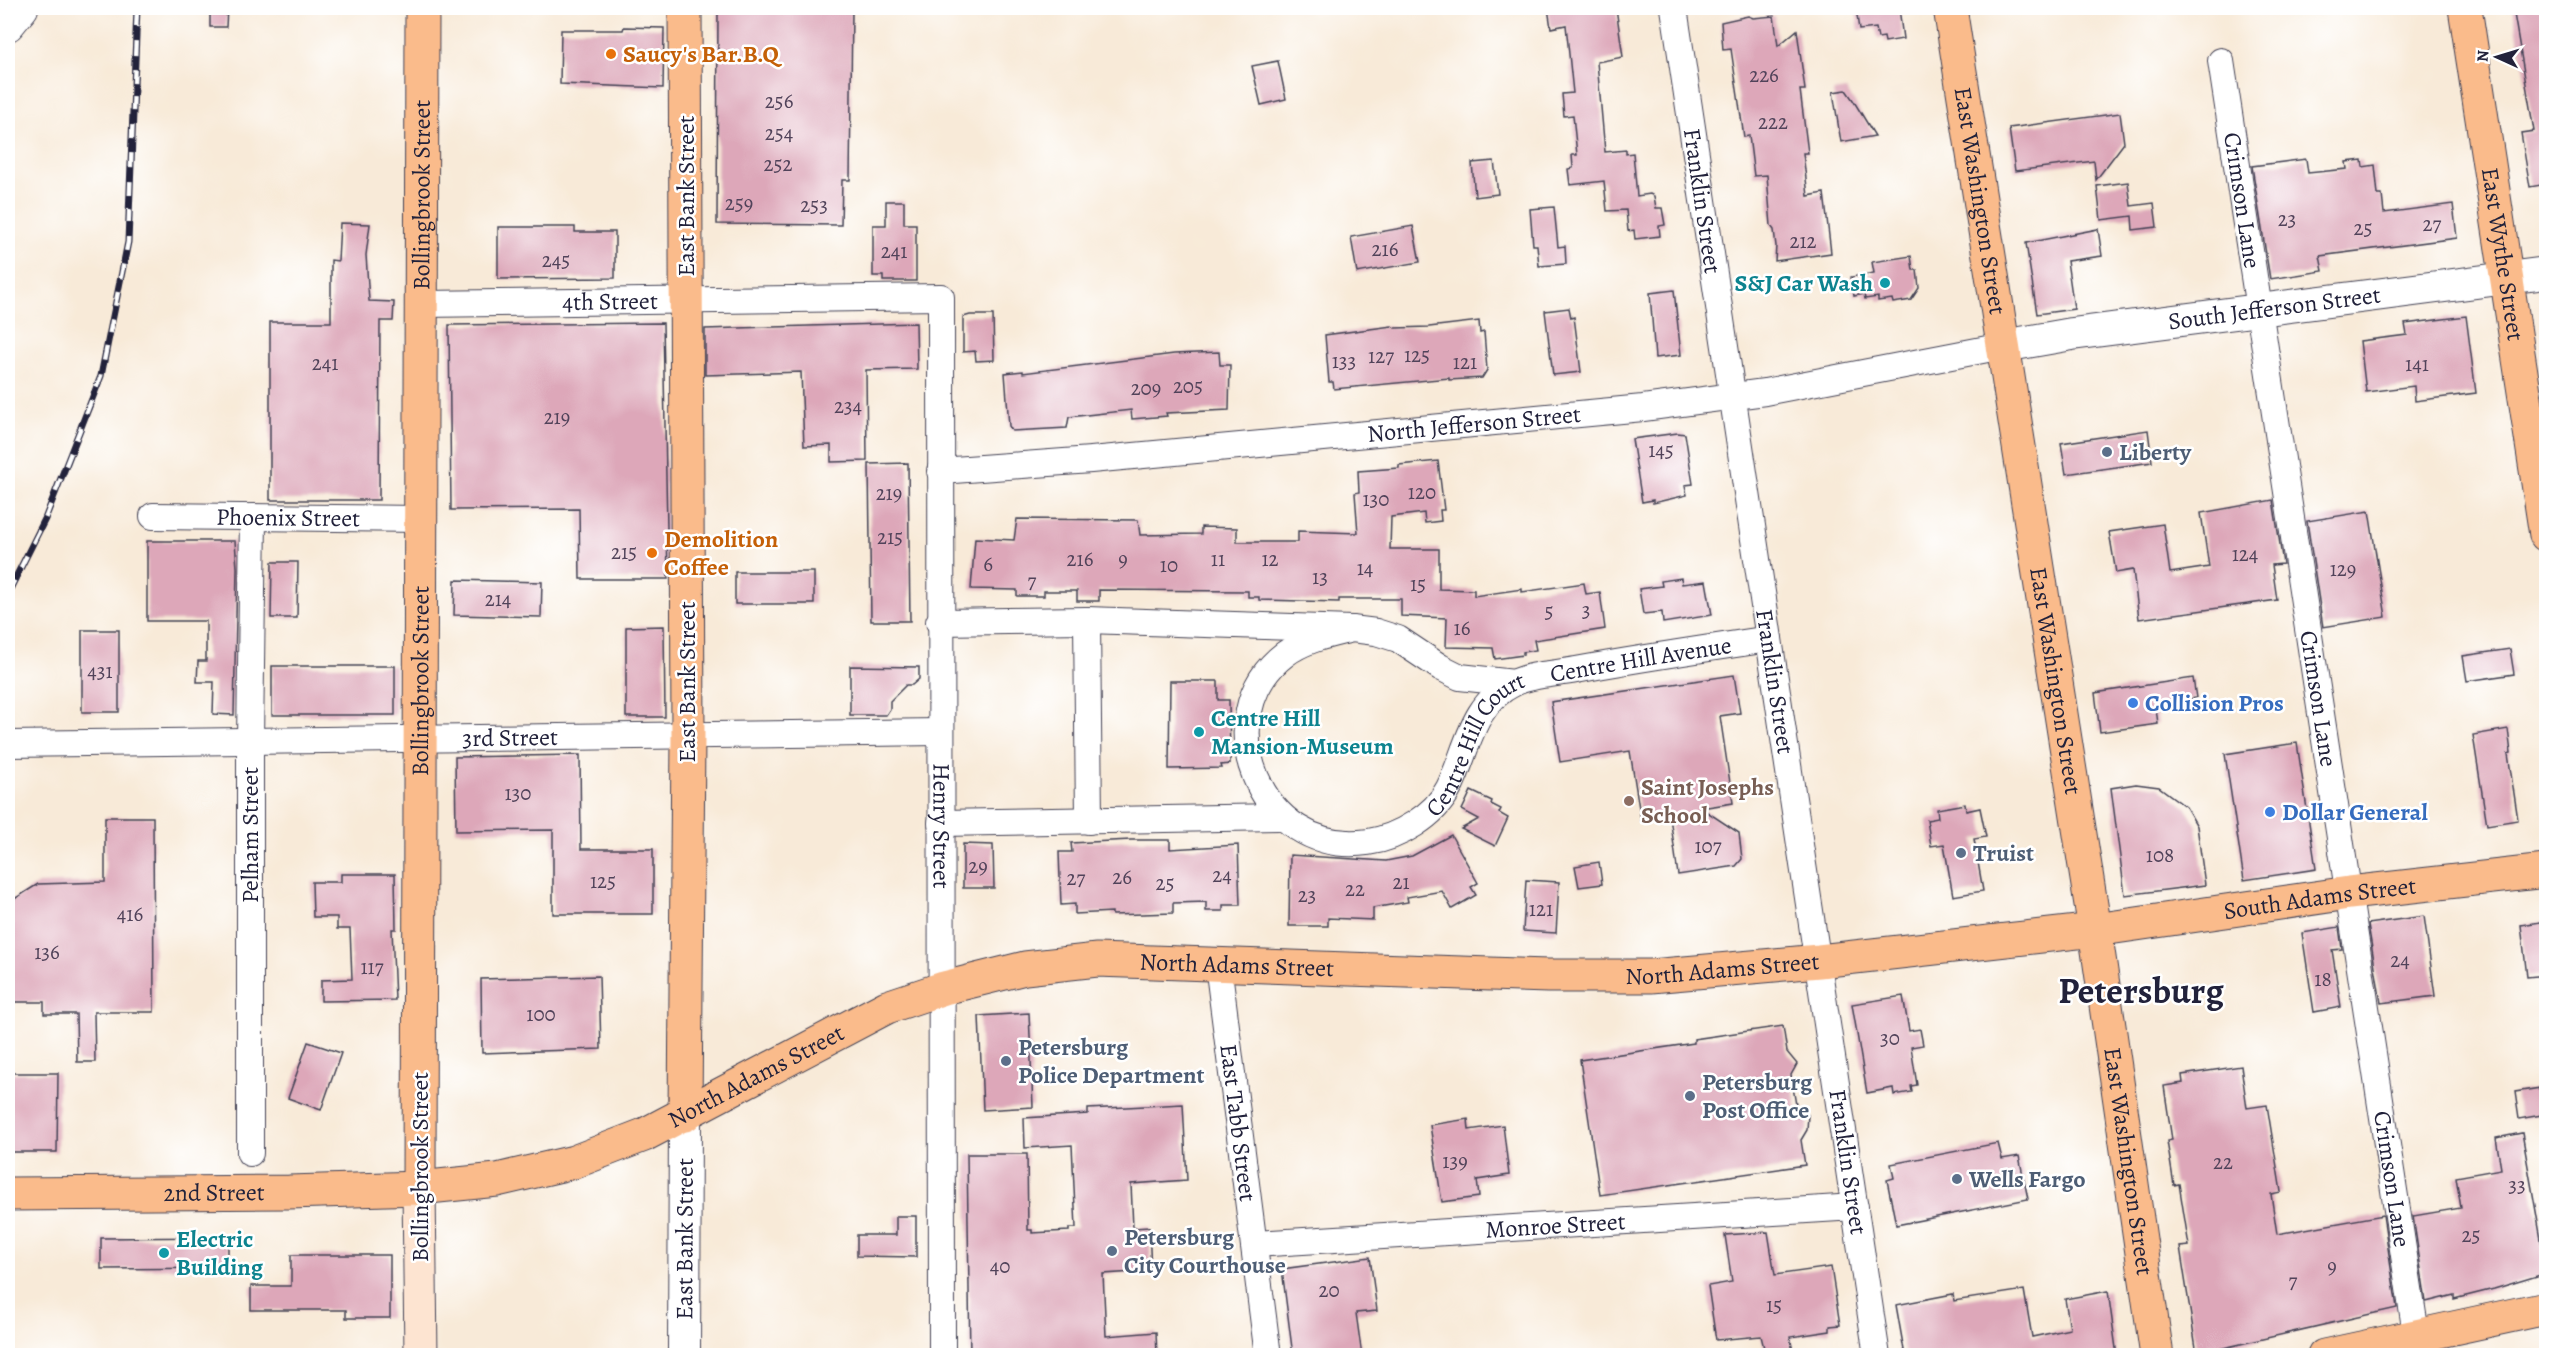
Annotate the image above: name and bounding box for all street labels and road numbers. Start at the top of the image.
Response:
street label: East Washington Street [1947,84,2014,317]
street label: Bollingbrook Street [405,100,438,290]
street label: East Bank Street [670,115,702,277]
street label: Franklin Street [1676,126,1729,276]
street label: Crimson Lane [2216,130,2269,271]
street label: East Wythe Street [2474,165,2532,343]
street label: South Jefferson Street [2166,278,2382,337]
street label: 4th Street [562,285,658,318]
street label: North Jefferson Street [1366,398,1582,450]
street label: Phoenix Street [216,501,360,534]
street label: East Washington Street [2022,565,2089,797]
street label: Bollingbrook Street [404,586,437,776]
street label: East Bank Street [671,601,703,763]
street label: Franklin Street [1748,607,1802,756]
street label: Crimson Lane [2292,628,2345,769]
street label: Centre Hill Avenue [1548,629,1734,690]
street label: Centre Hill Court [1418,664,1529,824]
street label: 3rd Street [462,721,558,754]
street label: Henry Street [925,763,958,889]
street label: Pelham Street [234,767,266,903]
street label: South Adams Street [2222,870,2418,927]
street label: North Adams Street [1625,945,1821,992]
street label: North Adams Street [1139,946,1335,984]
street label: North Adams Street [662,1017,849,1136]
street label: East Tabb Street [1212,1042,1264,1203]
street label: East Washington Street [2096,1045,2161,1278]
street label: Bollingbrook Street [404,1072,436,1262]
street label: Franklin Street [1821,1087,1875,1237]
street label: Crimson Lane [2366,1109,2418,1249]
street label: East Bank Street [668,1158,701,1320]
street label: 2nd Street [163,1176,265,1209]
street label: Monroe Street [1484,1205,1627,1246]

